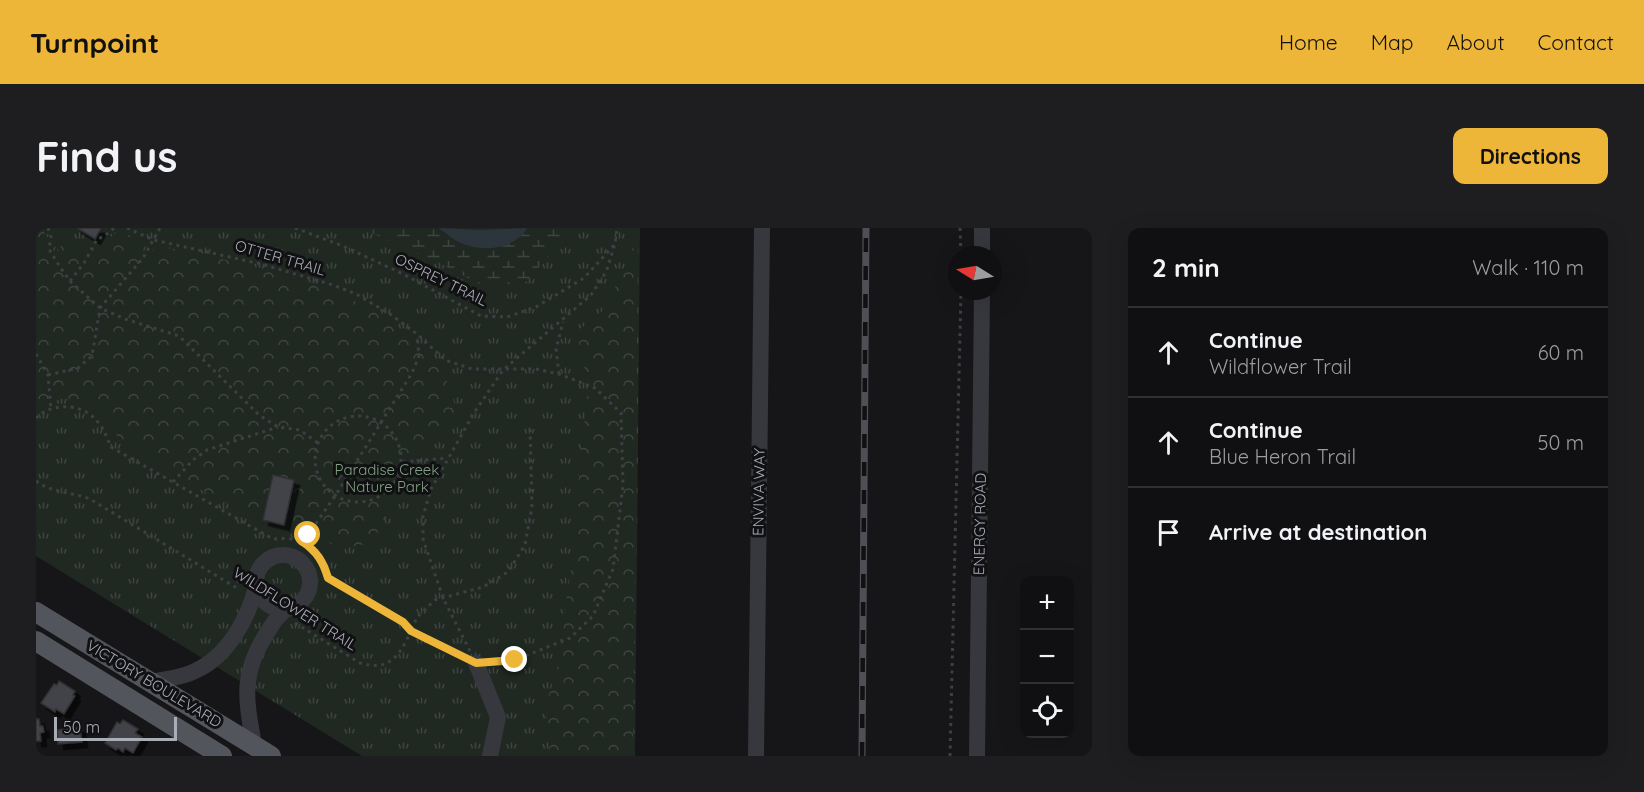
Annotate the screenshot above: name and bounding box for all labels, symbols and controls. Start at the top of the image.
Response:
text: Turnpoint [30,25,159,60]
text: Home [1279,29,1338,55]
text: Map [1371,29,1414,55]
text: About [1447,29,1505,55]
text: Contact [1538,29,1614,55]
button: Directions [1453,128,1608,184]
text: Find us [36,130,178,183]
street label: OTTER TRAIL [233,236,327,279]
north arrow [948,246,1002,300]
street label: OSPREY TRAIL [392,249,491,310]
text: 2 min [1152,251,1220,284]
text: Walk · 110 m [1472,255,1584,280]
text: Continue [1209,326,1303,354]
icon: ahead [1152,336,1185,369]
text: 60 m [1538,340,1584,365]
text: Wildflower Trail [1209,354,1352,379]
text: Continue [1209,416,1303,444]
icon: ahead [1152,426,1185,459]
text: 50 m [1538,430,1584,455]
text: Blue Heron Trail [1209,444,1356,469]
street label: ENVIVA WAY [748,447,769,536]
park label: Paradise Creek Nature Park [335,460,439,496]
street label: ENERGY ROAD [969,473,990,575]
icon: arrive [1152,516,1185,549]
text: Arrive at destination [1209,518,1427,546]
route start [294,521,320,547]
street label: WILDFLOWER TRAIL [230,563,361,654]
map controls [1020,576,1074,738]
button: + [1020,576,1074,630]
button: − [1020,630,1074,684]
street label: VICTORY BOULEVARD [83,636,226,732]
route end [501,646,527,672]
button: locate [1020,684,1074,738]
scale bar [54,714,177,742]
text: 50 m [63,717,100,737]

